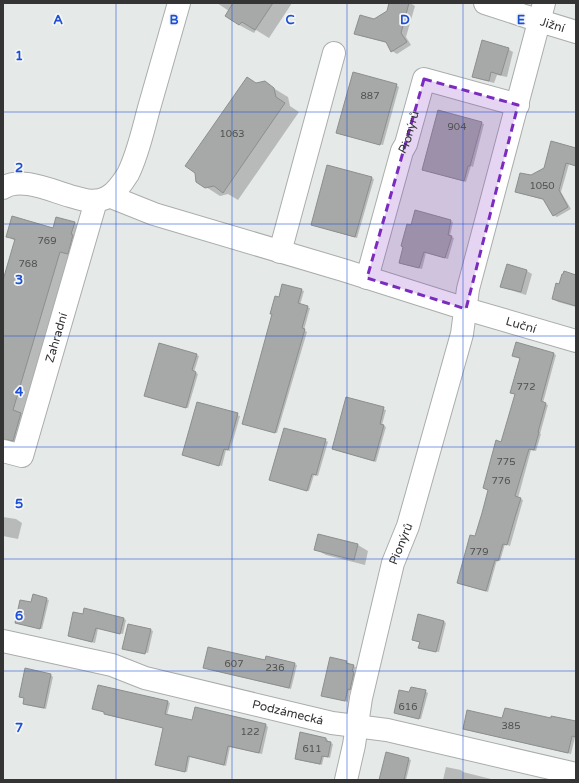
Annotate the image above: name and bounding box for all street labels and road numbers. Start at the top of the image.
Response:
street label: Jižní [539,15,567,35]
street label: Pionýrů [395,109,422,156]
street label: Zahradní [43,311,70,364]
street label: Luční [504,314,538,336]
street label: Pionýrů [386,521,416,567]
street label: Podzámecká [251,697,325,728]

